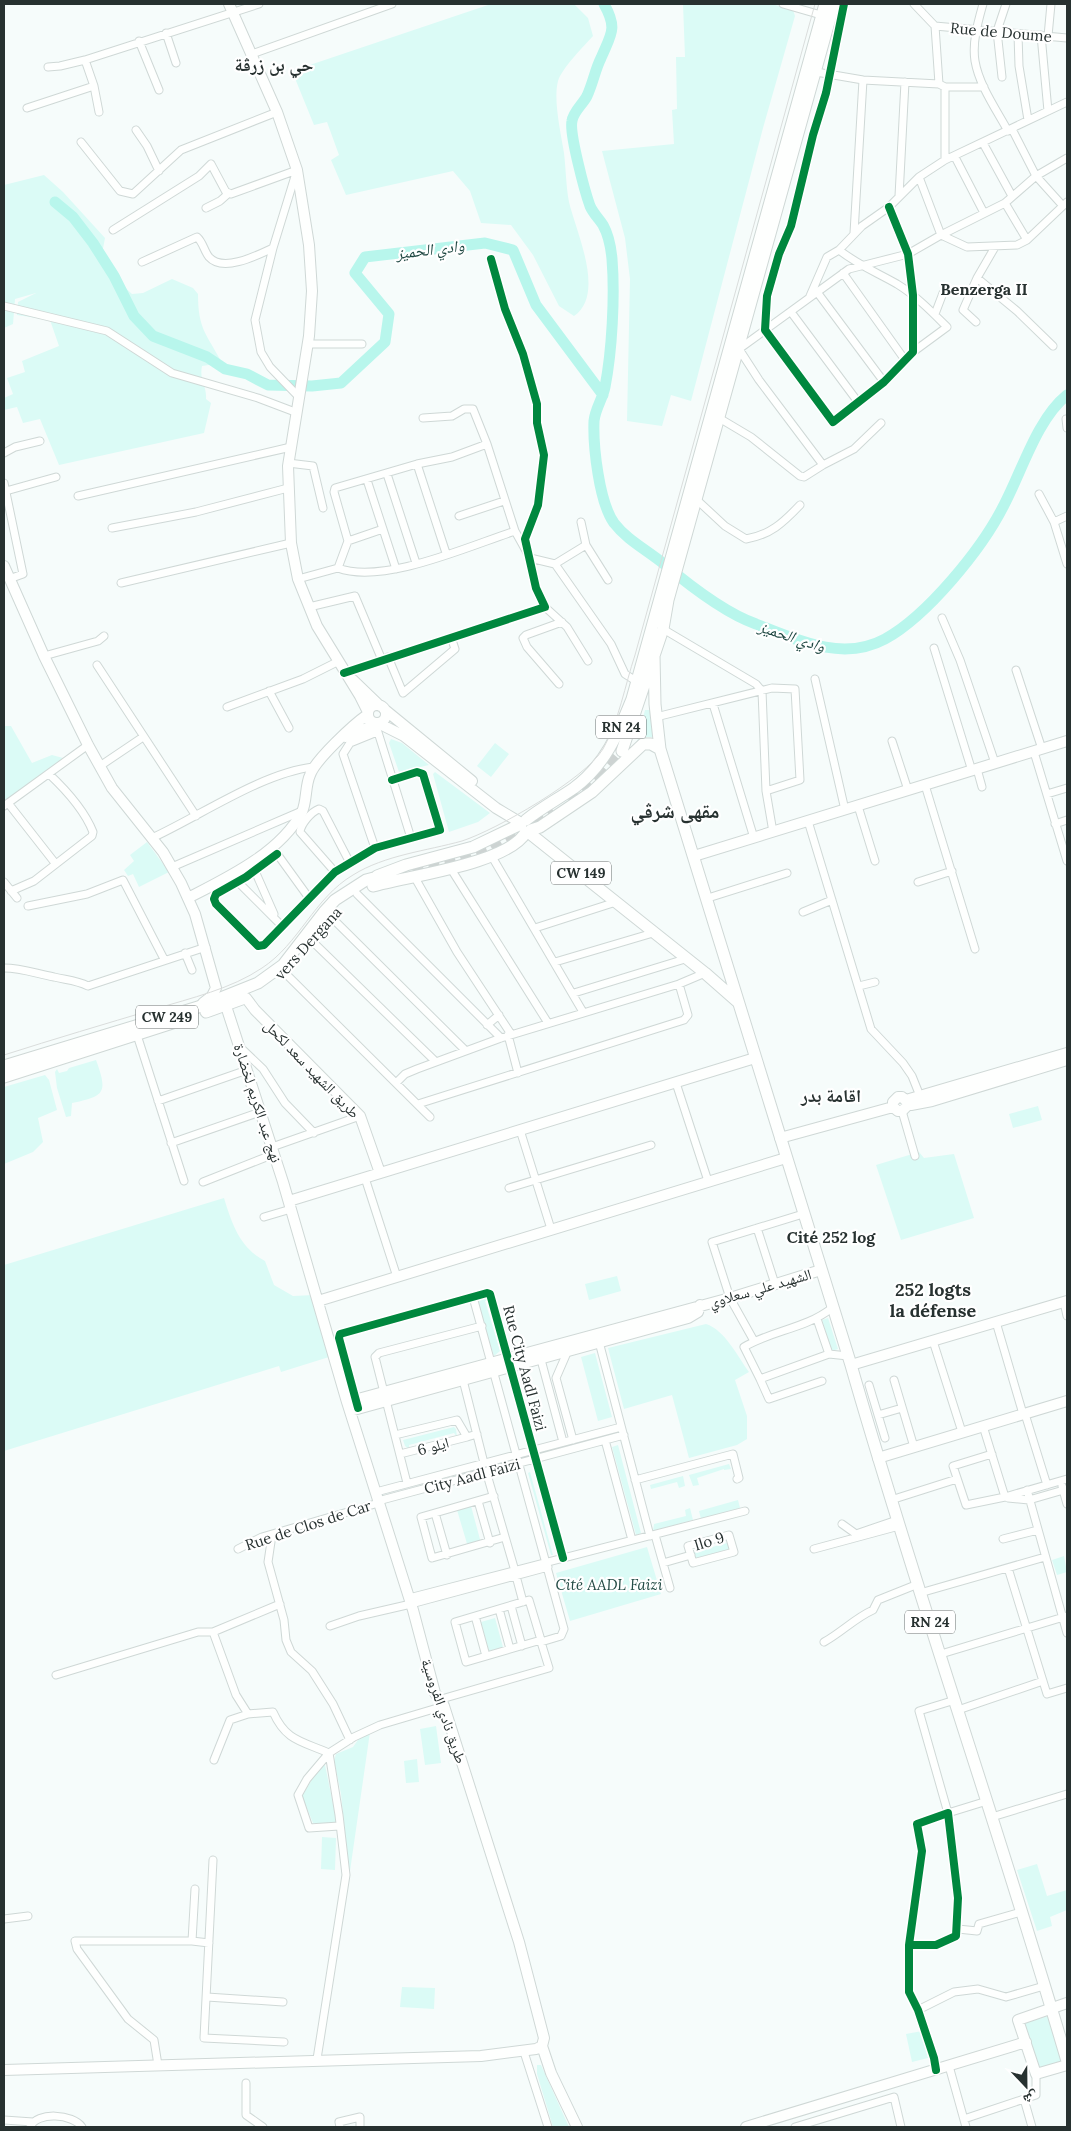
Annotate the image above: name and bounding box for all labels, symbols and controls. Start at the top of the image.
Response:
street label: Rue de Doume [949,18,1053,46]
district label: حي بن زرڤة [235,53,314,79]
water label: وادي الحميز [394,235,466,266]
district label: Benzerga II [940,279,1028,299]
water label: وادي الحميز [754,616,828,659]
road number: RN 24 [596,716,646,739]
district label: مقهى شرڨي [631,798,719,826]
road number: CW 149 [551,861,611,884]
street label: vers Dergana [270,902,346,983]
road number: CW 249 [136,1006,198,1028]
street label: طريق الشهيد سعد لكحل [259,1016,364,1123]
street label: نهج عبد الكريم لخضارة [229,1041,286,1165]
district label: اقامة بدر [800,1084,861,1107]
district label: Cité 252 log [787,1227,876,1247]
street label: الشهيد علي سعلاوي [706,1264,814,1314]
district label: 252 logts la défense [890,1278,976,1322]
street label: Rue City Aadl Faizi [499,1303,551,1433]
street label: ايلو 6 [415,1433,451,1459]
street label: City Aadl Faizi [422,1454,522,1498]
street label: Rue de Clos de Car [243,1495,374,1554]
street label: Ilo 9 [692,1527,726,1555]
park label: Cité AADL Faizi [555,1575,663,1594]
road number: RN 24 [905,1610,955,1634]
street label: طريق نادي الفروسية [415,1656,471,1767]
north arrow [1001,2061,1051,2111]
text: ش [1020,2087,1041,2109]

